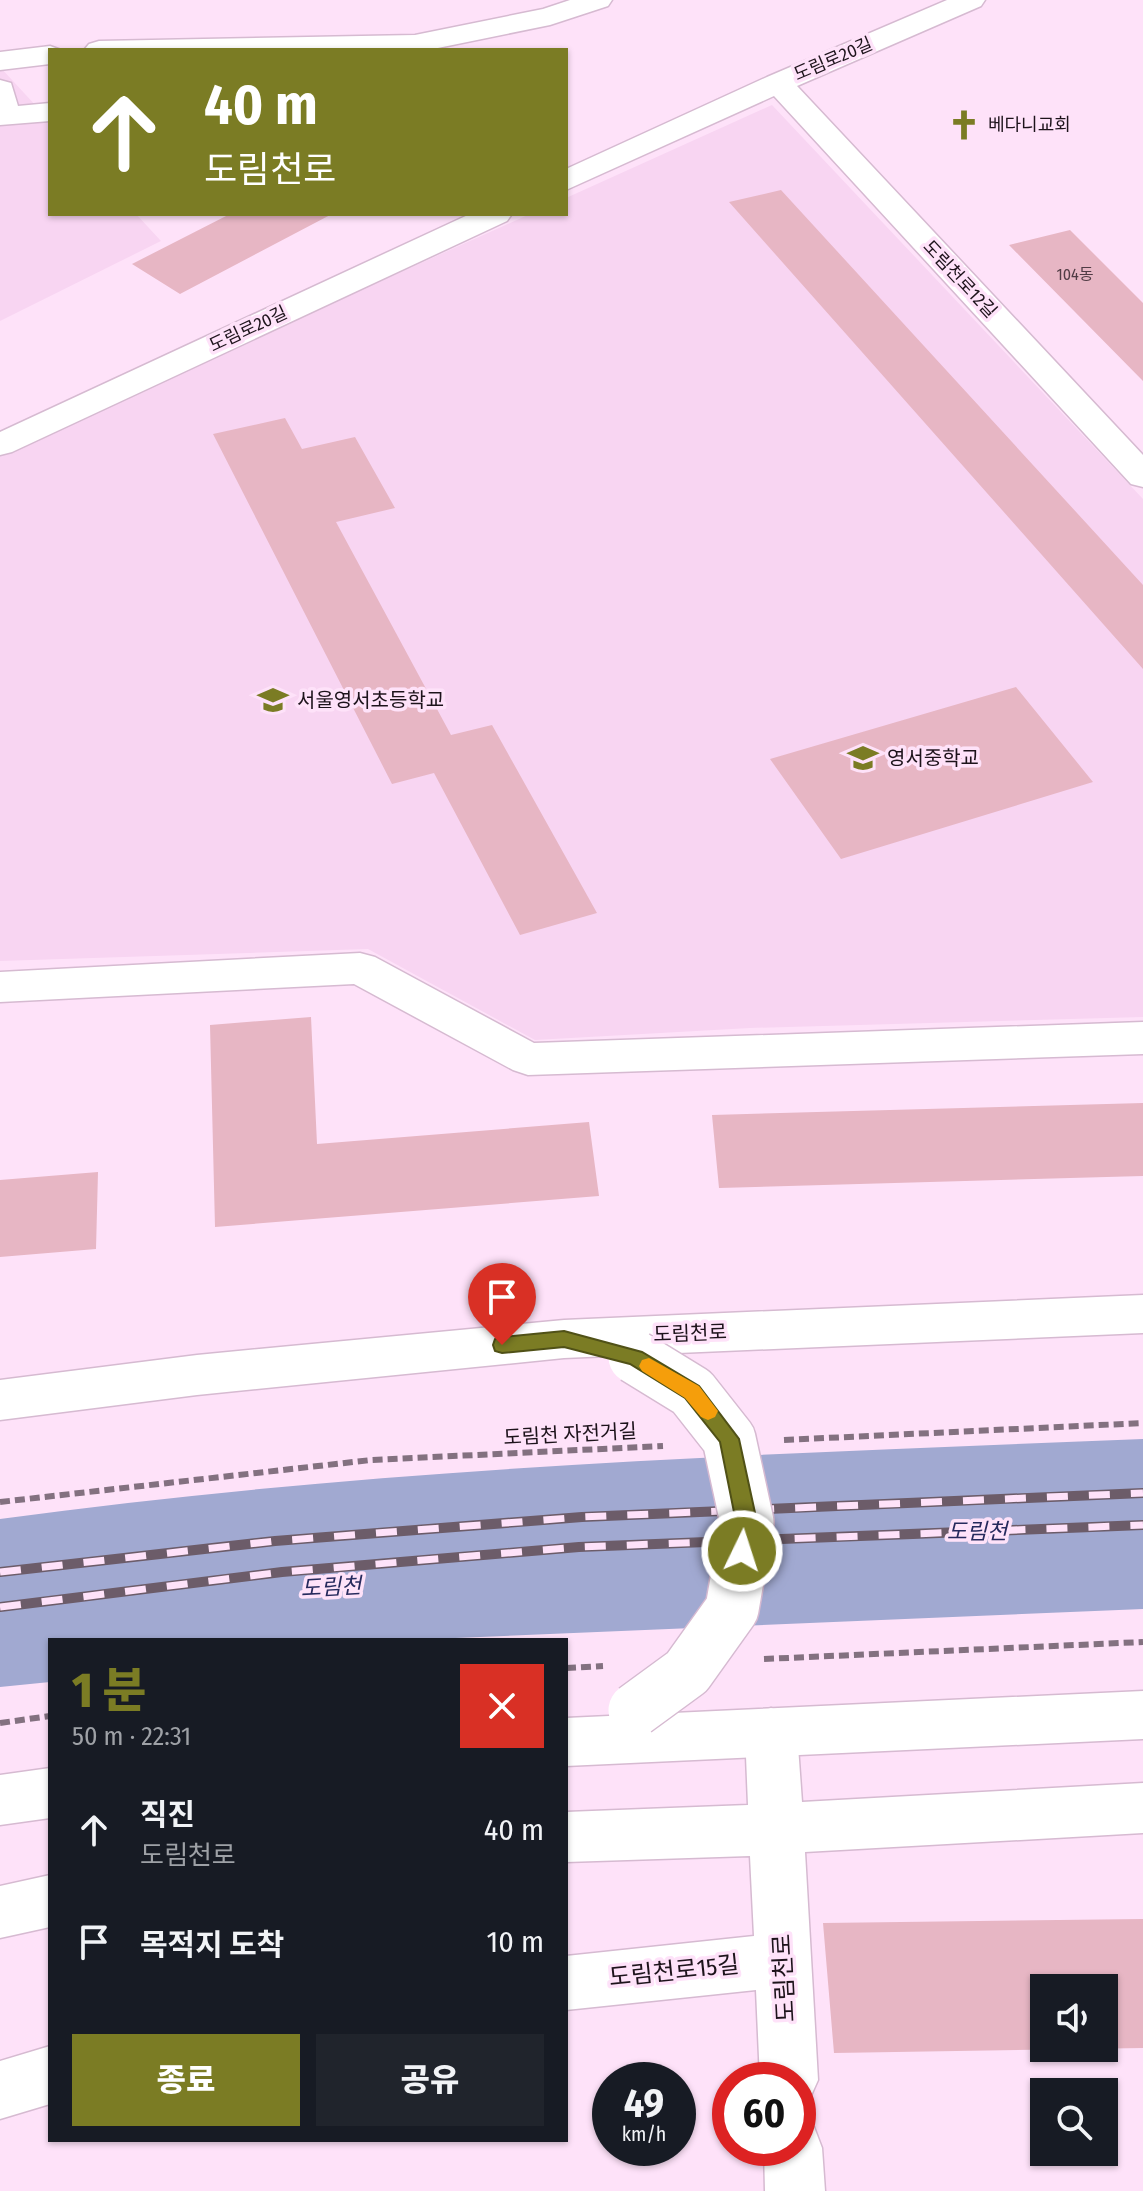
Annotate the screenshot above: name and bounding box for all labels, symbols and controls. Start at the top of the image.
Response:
street label: 도림로20길 [790,33,876,85]
text: 40 m [204,72,318,139]
icon: ahead [72,80,176,184]
church icon: 베다니교회 [947,108,981,142]
place label: 베다니교회 [988,114,1071,136]
text: 도림천로 [204,148,336,192]
street label: 도림천로12길 [919,236,1001,322]
house number: 104동 [1056,265,1094,284]
street label: 도림로20길 [205,301,291,357]
school or university icon: 서울영서초등학교 [256,683,290,717]
place label: 서울영서초등학교 [297,688,444,712]
school or university icon: 영서중학교 [846,741,880,775]
place label: 영서중학교 [887,746,979,770]
pin [468,1263,536,1345]
icon: arrive [480,1275,524,1319]
street label: 도림천로 [653,1320,727,1346]
street label: 도림천 자전거길 [503,1419,637,1449]
position arrow [700,1509,784,1593]
water label: 도림천 [947,1518,1010,1545]
water label: 도림천 [300,1572,365,1602]
text: 1 분 [72,1662,147,1720]
button: close [460,1664,544,1748]
text: 50 m · 22:31 [72,1721,191,1752]
text: 직진 [140,1797,195,1833]
icon: ahead [72,1808,116,1852]
text: 40 m [484,1812,544,1848]
text: 도림천로 [140,1840,236,1871]
icon: arrive [72,1920,116,1964]
text: 10 m [487,1924,544,1960]
text: 목적지 도착 [140,1927,284,1963]
street label: 도림천로 [768,1933,800,2023]
street label: 도림천로15길 [608,1950,740,1992]
map controls [1030,1974,1118,2166]
button: sound [1030,1974,1118,2062]
button: 종료 [72,2034,300,2126]
button: 공유 [316,2034,544,2126]
speed limit sign: 60 [712,2062,816,2166]
button: search [1030,2078,1118,2166]
text: 49 [624,2080,664,2128]
text: km/h [622,2122,666,2146]

